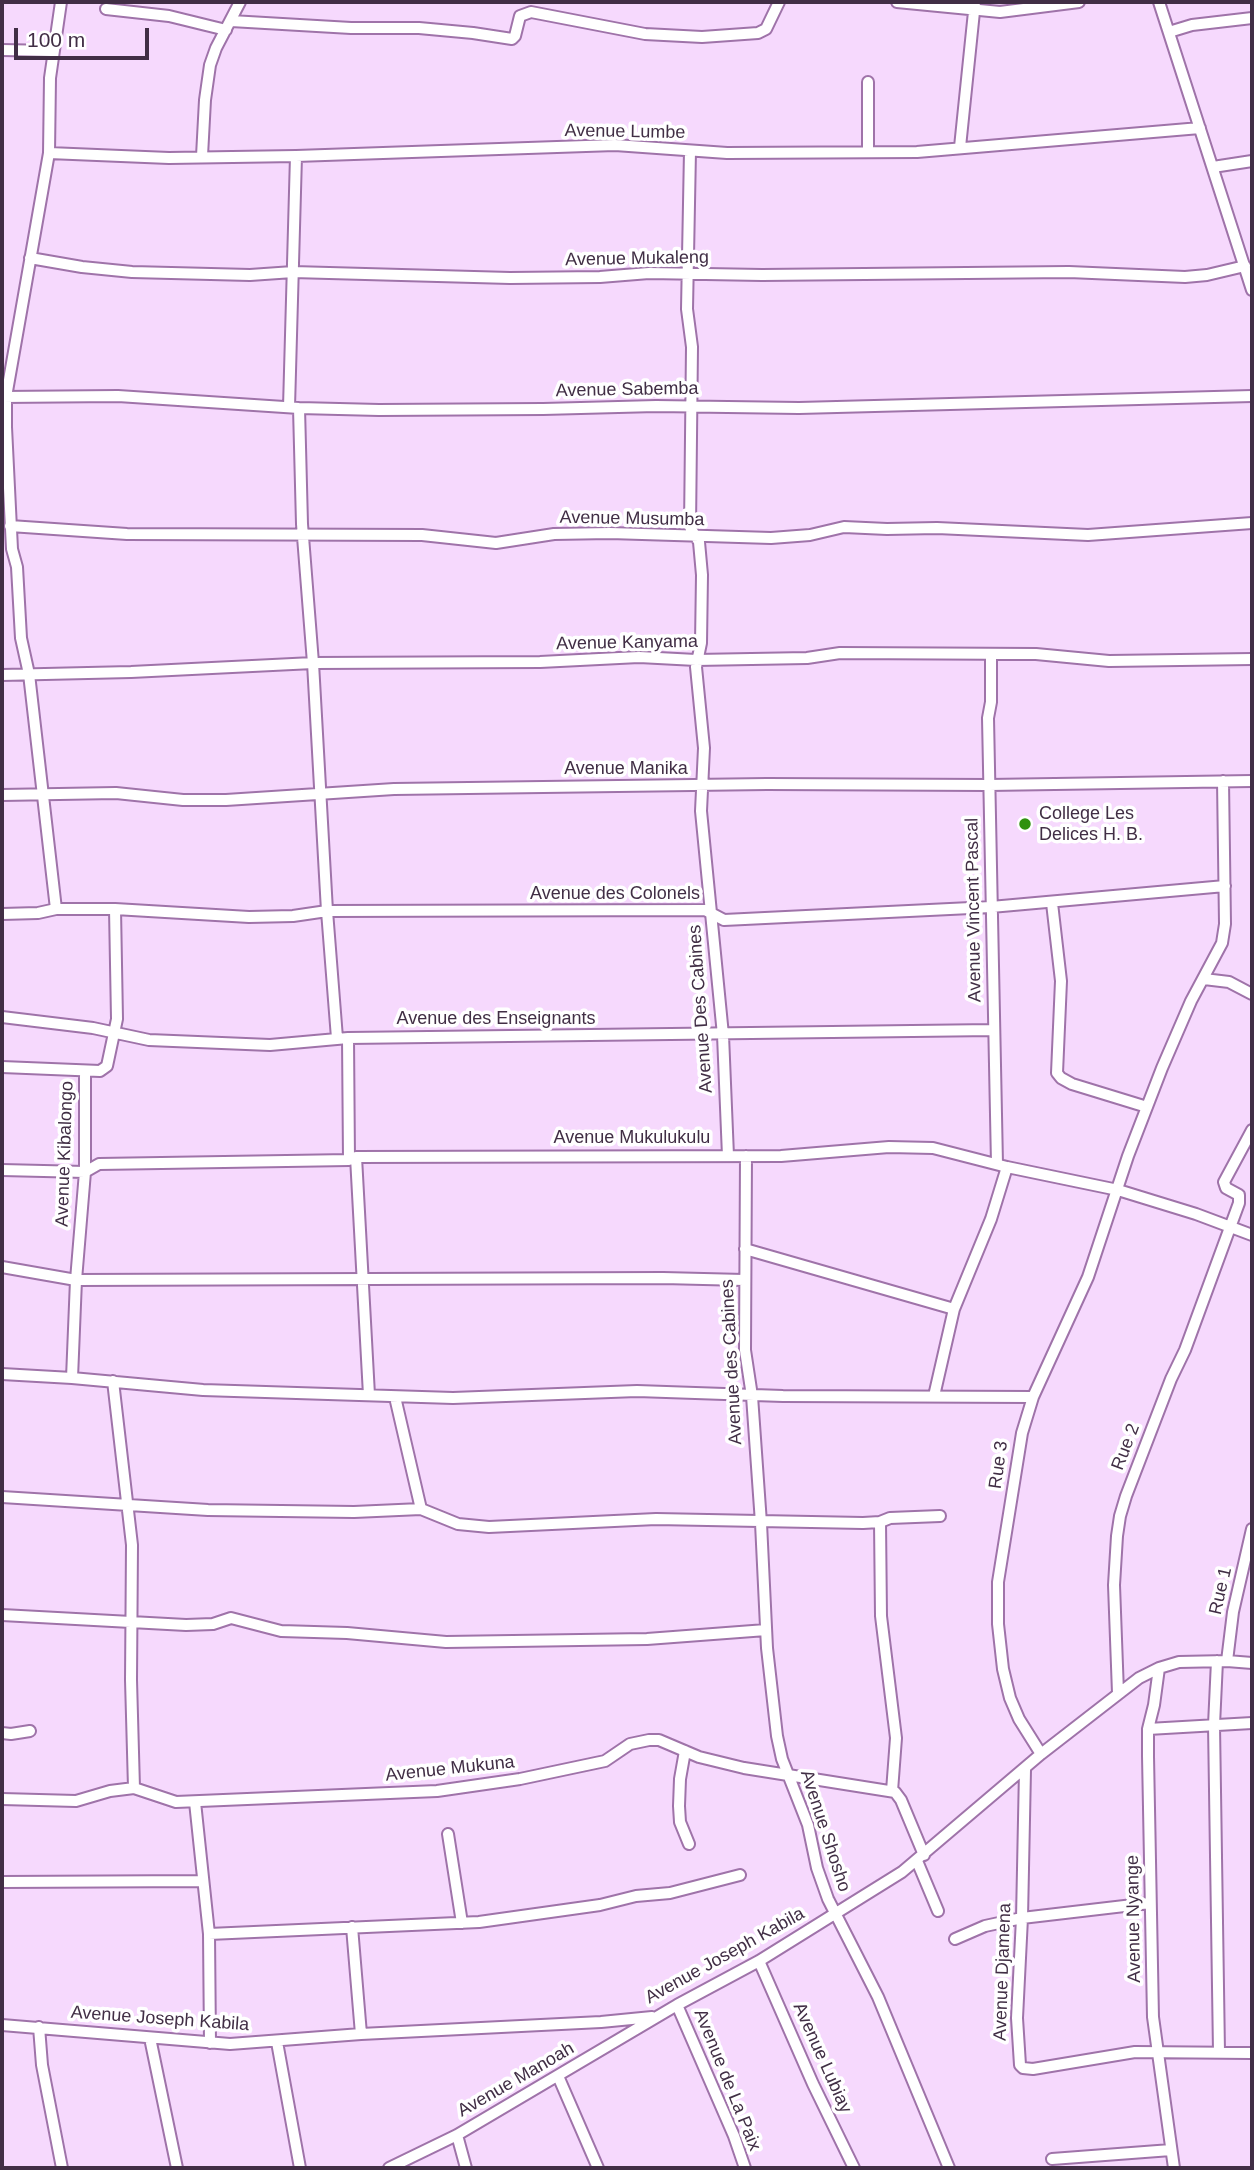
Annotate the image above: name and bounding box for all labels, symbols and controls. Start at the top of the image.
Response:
scale bar [18,14,152,58]
text: 100 m [27,28,85,51]
street label: Avenue Lumbe [564,120,686,144]
street label: Avenue Mukaleng [565,247,709,271]
street label: Avenue Sabemba [555,378,699,402]
street label: Avenue Musumba [559,507,705,531]
street label: Avenue Kanyama [556,631,698,655]
street label: Avenue Manika [564,758,688,780]
place label: College Les Delices H. B. [1039,803,1143,846]
marker: College Les Delices H. B. [1017,816,1033,832]
street label: Avenue Vincent Pascal [962,818,986,1002]
street label: Avenue des Colonels [530,883,700,905]
street label: Avenue Des Cabines [684,924,718,1094]
street label: Avenue des Enseignants [397,1008,595,1030]
street label: Avenue Kibalongo [52,1081,78,1227]
street label: Avenue Mukulukulu [554,1127,710,1149]
street label: Avenue des Cabines [717,1279,747,1445]
street label: Rue 2 [1107,1421,1145,1473]
street label: Rue 3 [985,1440,1013,1490]
street label: Rue 1 [1205,1565,1237,1617]
street label: Avenue Mukuna [384,1751,516,1787]
street label: Avenue Shosho [795,1767,855,1895]
street label: Avenue Nyange [1122,1855,1146,1983]
street label: Avenue Joseph Kabila [642,1903,808,2009]
street label: Avenue Djamena [990,1903,1016,2041]
street label: Avenue Lubiay [788,1999,856,2117]
street label: Avenue Joseph Kabila [70,2002,250,2036]
street label: Avenue de La Paix [689,2006,765,2154]
street label: Avenue Manoah [454,2038,578,2122]

